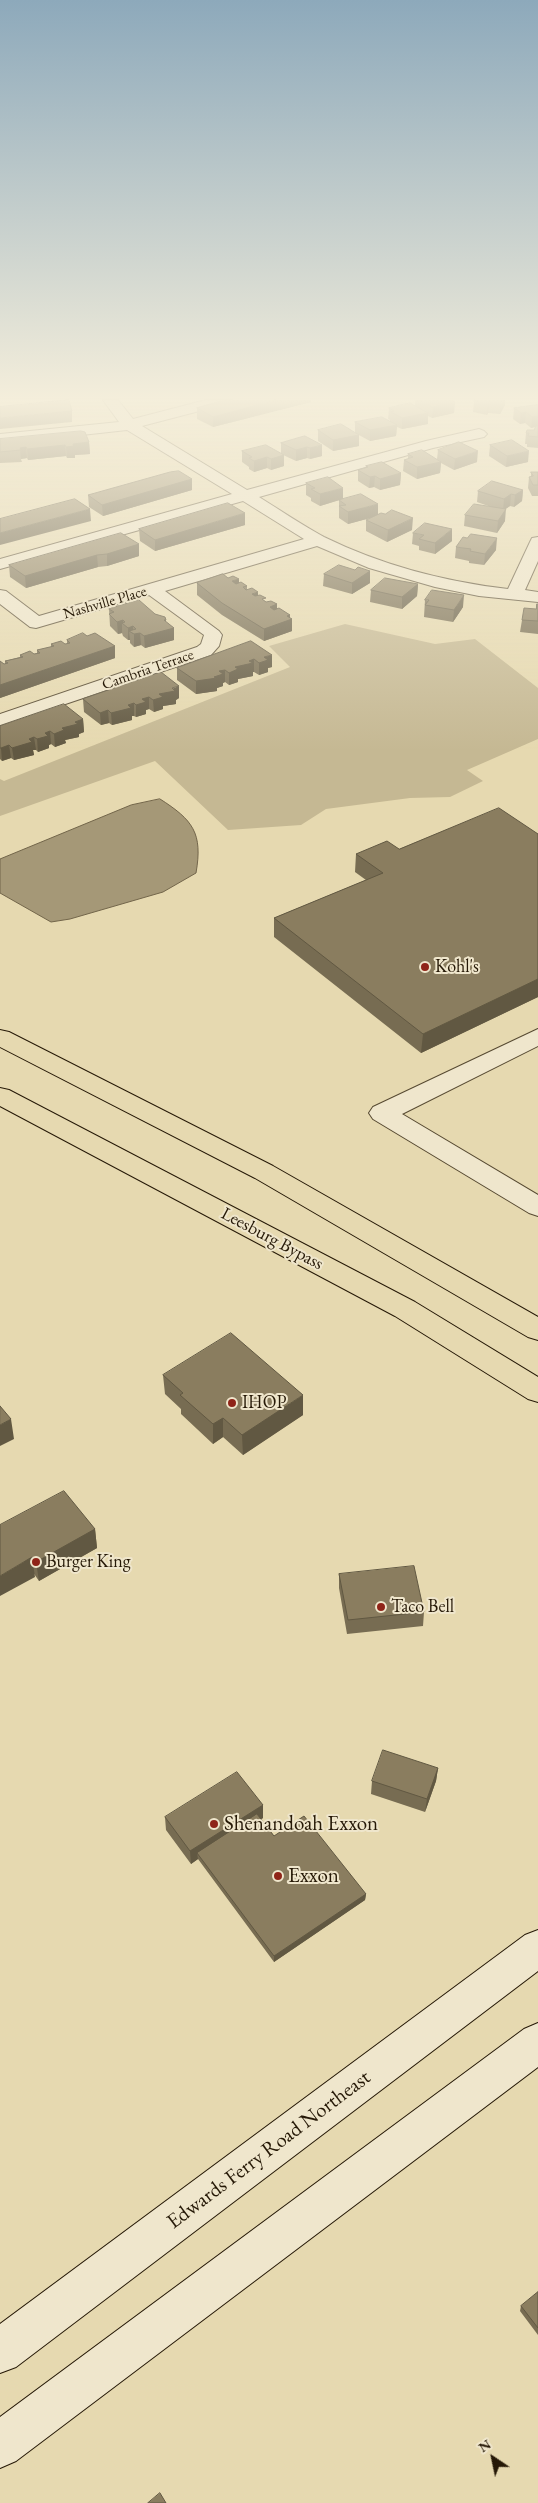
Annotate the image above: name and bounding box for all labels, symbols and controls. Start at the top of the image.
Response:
street label: Nashville Place [61,583,149,623]
street label: Cambria Terrace [100,646,196,694]
place label: Kohl's [435,956,479,978]
marker: Kohl's [419,961,431,973]
street label: Leesburg Bypass [217,1203,327,1275]
place label: IHOP [242,1392,286,1414]
marker: IHOP [226,1397,238,1409]
place label: Burger King [46,1551,131,1573]
marker: Burger King [30,1556,42,1568]
place label: Taco Bell [391,1596,454,1618]
marker: Taco Bell [375,1601,387,1613]
place label: Shenandoah Exxon [224,1811,378,1837]
marker: Shenandoah Exxon [208,1818,220,1830]
place label: Exxon [288,1863,339,1889]
marker: Exxon [272,1870,284,1882]
street label: Edwards Ferry Road Northeast [162,2065,376,2235]
north arrow [468,2433,518,2483]
text: N [475,2435,494,2456]

